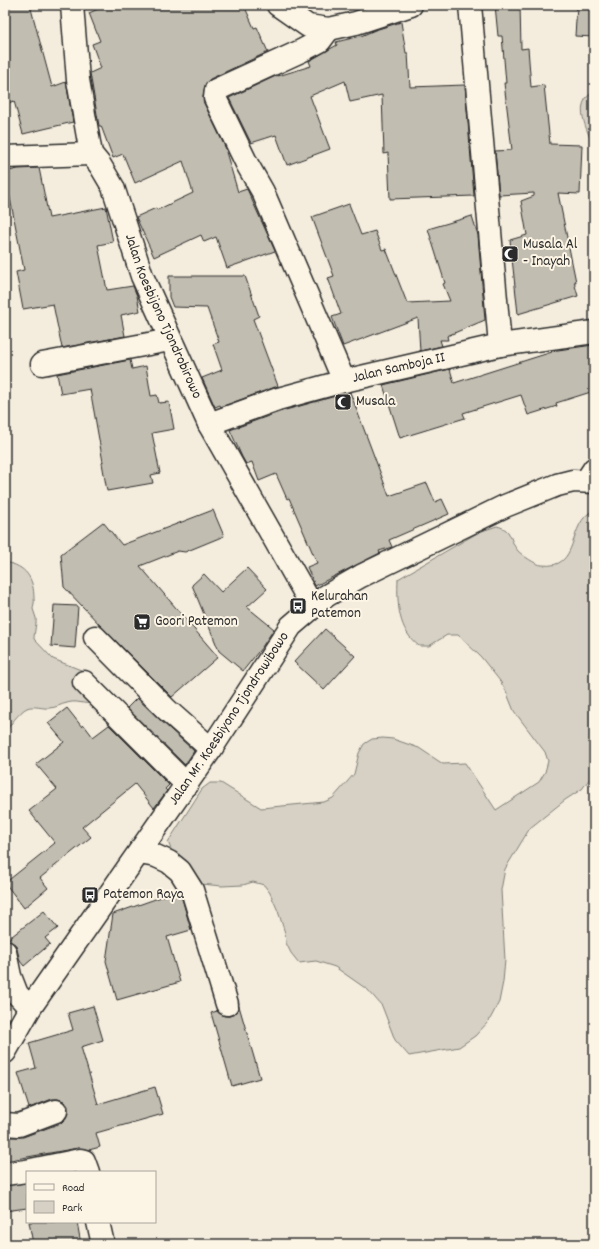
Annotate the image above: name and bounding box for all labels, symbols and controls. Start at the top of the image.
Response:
street label: Jalan Koesbijono Tjondrobirowo [118,231,207,403]
place label: Musala Al - Inayah [523,234,578,273]
mosque icon: Musala Al - Inayah [500,244,520,264]
street label: Jalan Samboja II [350,347,448,390]
place label: Musala [356,391,396,413]
mosque icon: Musala [333,392,353,412]
place label: Kelurahan Patemon [311,586,368,625]
bus stop icon: Kelurahan Patemon [288,596,308,616]
place label: Goori Patemon [155,611,238,633]
supermarket icon: Goori Patemon [132,612,152,632]
street label: Jalan Mr. Koesbiyono Tjondrowibowo [164,627,295,810]
place label: Patemon Raya [103,884,185,906]
bus stop icon: Patemon Raya [80,885,100,905]
legend [26,1171,156,1223]
text: Road [62,1180,84,1197]
text: Park [62,1200,83,1217]

